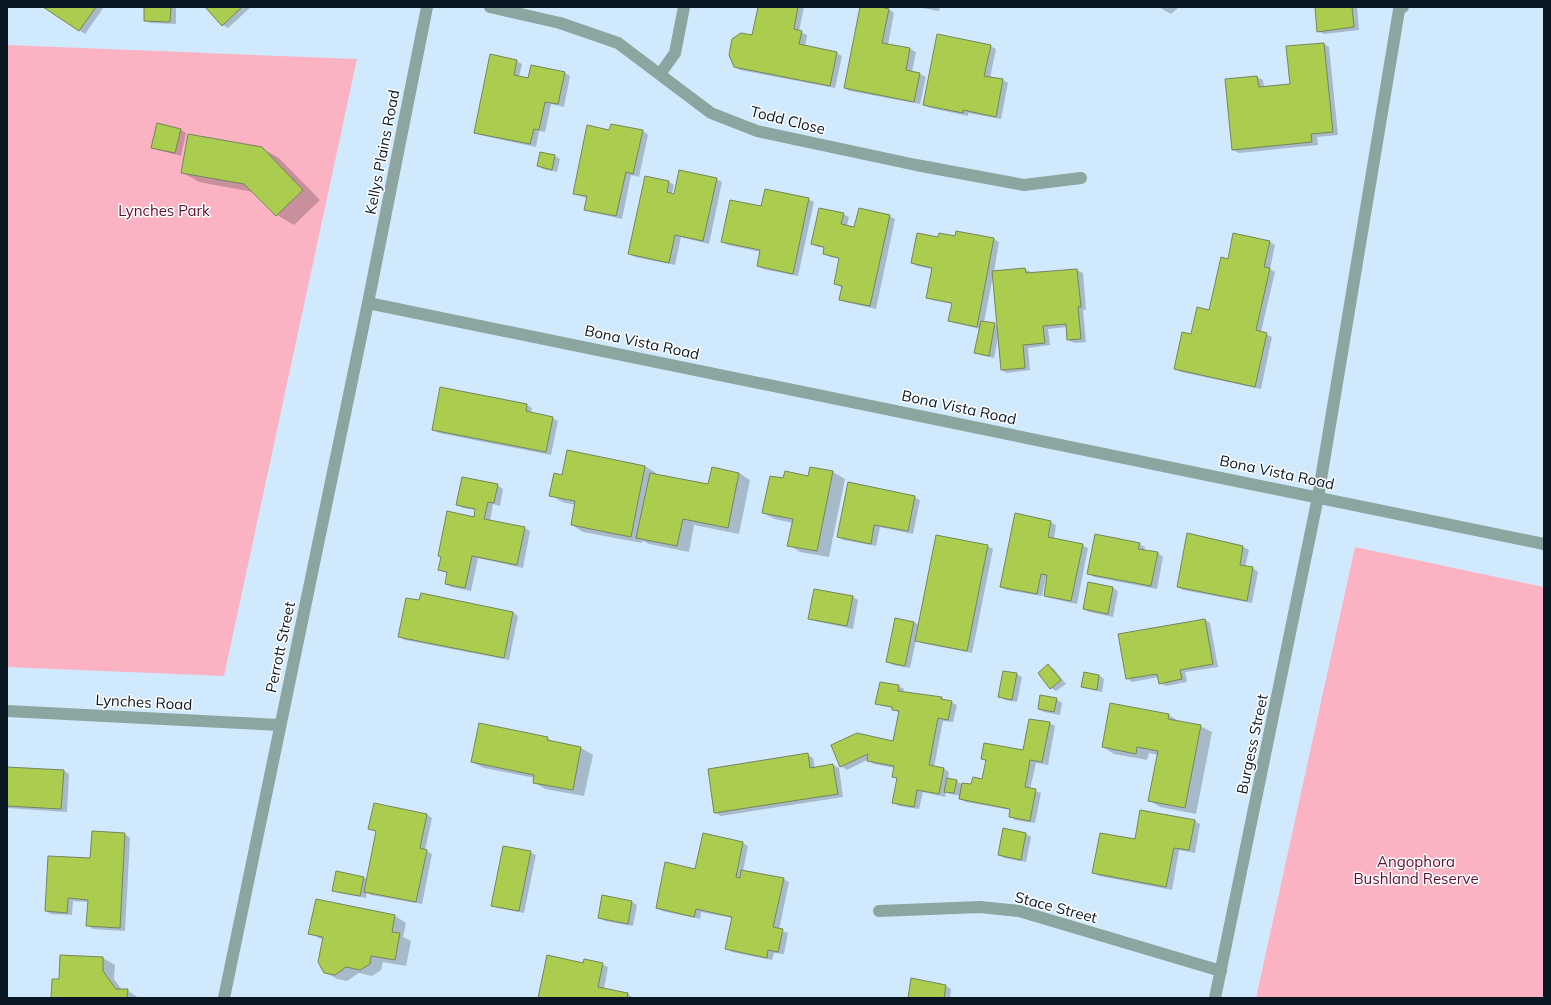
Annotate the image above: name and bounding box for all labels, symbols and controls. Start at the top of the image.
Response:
street label: Kellys Plains Road [361,88,403,216]
street label: Todd Close [749,102,827,138]
park label: Lynches Park [118,201,210,220]
street label: Bona Vista Road [583,321,701,363]
street label: Bona Vista Road [900,386,1018,428]
street label: Bona Vista Road [1218,451,1336,493]
street label: Perrott Street [261,600,299,694]
street label: Lynches Road [95,690,193,714]
street label: Burgess Street [1232,692,1272,796]
park label: Angophora Bushland Reserve [1353,852,1479,888]
street label: Stace Street [1013,887,1099,927]

